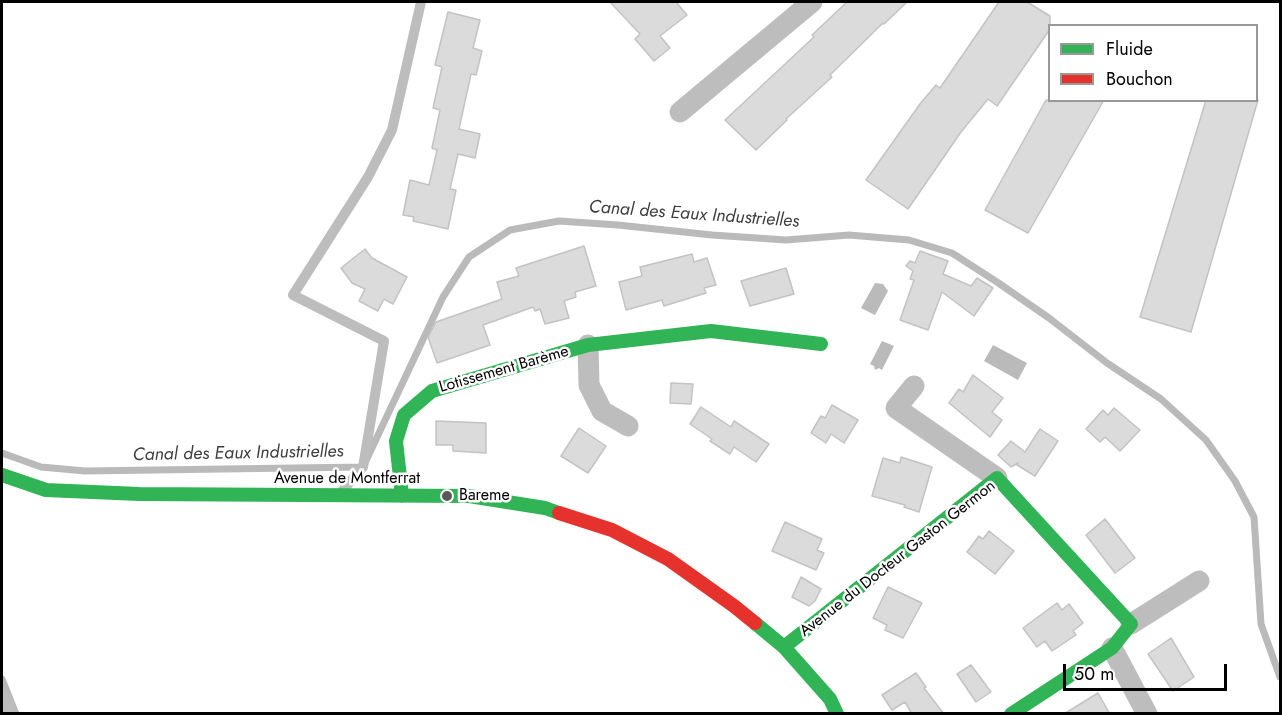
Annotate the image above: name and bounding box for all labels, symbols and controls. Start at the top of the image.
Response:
legend [1048,24,1258,102]
text: Fluide [1106,36,1153,62]
text: Bouchon [1106,66,1173,92]
water label: Canal des Eaux Industrielles [588,197,800,233]
street label: Lotissement Barème [437,342,571,398]
water label: Canal des Eaux Industrielles [132,441,344,467]
street label: Avenue de Montferrat [274,469,420,489]
street label: Avenue du Docteur Gaston Germon [796,477,1000,641]
place label: Bareme [459,486,510,506]
marker: Bareme [440,489,454,503]
scale bar [1066,652,1230,690]
text: 50 m [1074,661,1114,687]

